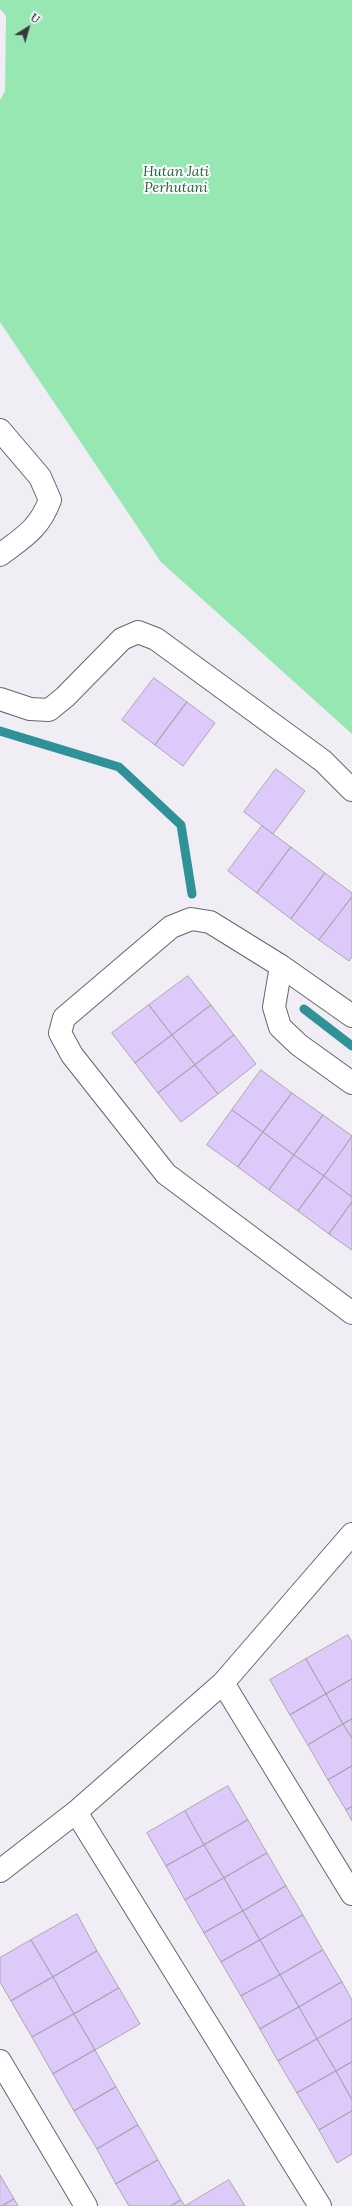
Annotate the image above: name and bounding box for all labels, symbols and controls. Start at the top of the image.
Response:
north arrow [8,8,48,48]
text: U [28,10,43,27]
park label: Hutan Jati Perhutani [143,164,209,196]

